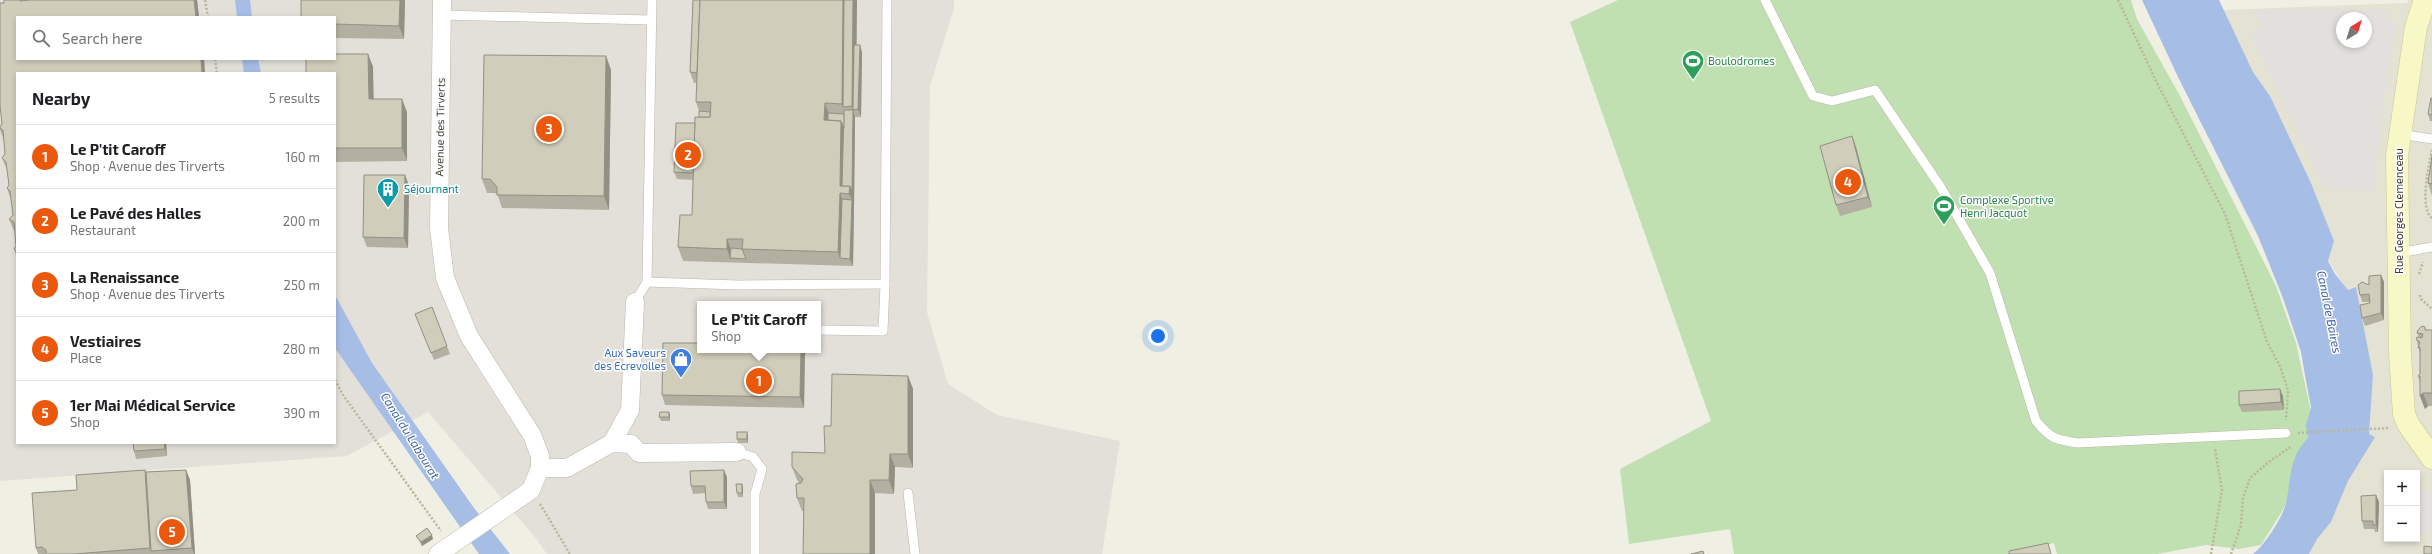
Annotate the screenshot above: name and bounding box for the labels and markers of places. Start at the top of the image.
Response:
sports icon: Boulodromes [1680,48,1706,81]
place label: Boulodromes [1708,54,1775,67]
pin: 3 [536,114,562,144]
pin: 2 [675,140,701,170]
pin: 4 [1835,167,1861,197]
building icon: Séjournant [375,176,401,209]
place label: Séjournant [404,182,459,196]
sports icon: Complexe Sportive Henri Jacquot [1931,193,1957,226]
place label: Complexe Sportive Henri Jacquot [1960,193,2054,219]
place label: Aux Saveurs des Ecrevolles [594,346,666,372]
shop icon: Aux Saveurs des Ecrevolles [668,346,694,379]
pin: 1 [746,366,772,396]
pin: 5 [159,517,185,547]

